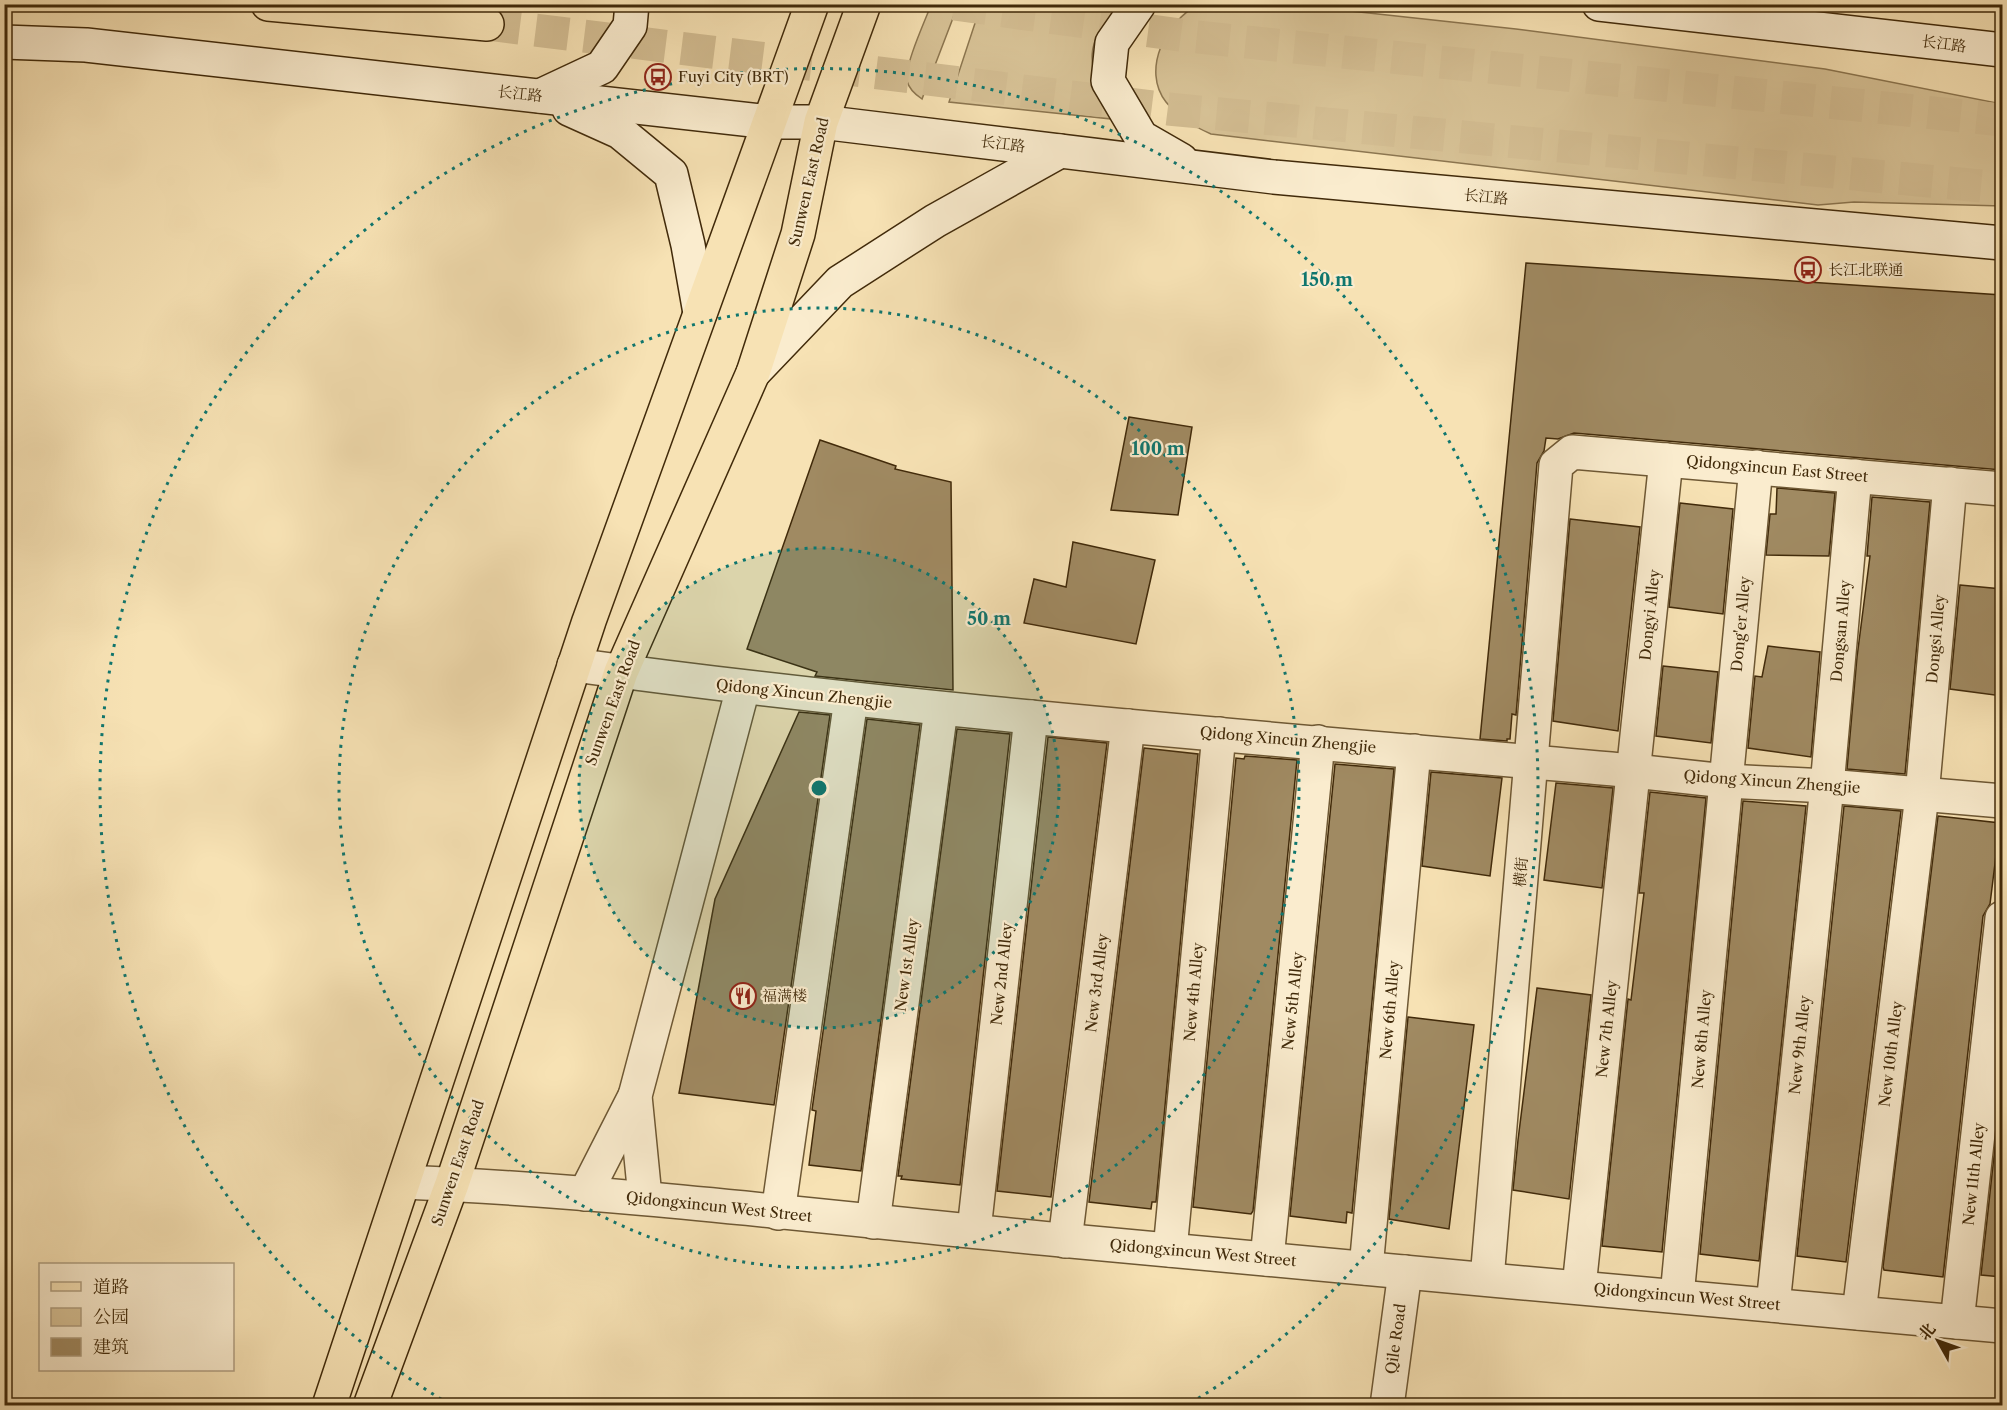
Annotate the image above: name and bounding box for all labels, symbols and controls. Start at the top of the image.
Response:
street label: 长江路 [1921,31,1968,56]
bus stop icon: Fuyi City (BRT) [643,62,673,92]
place label: Fuyi City (BRT) [678,67,788,86]
street label: 长江路 [497,82,543,105]
street label: Sunwen East Road [784,115,833,248]
street label: 长江路 [980,131,1027,156]
street label: 长江路 [1463,185,1509,208]
bus stop icon: 长江北联通 [1793,255,1823,285]
place label: 长江北联通 [1828,260,1903,279]
text: 150 m [1301,269,1353,291]
text: 100 m [1131,438,1185,460]
street label: Qidongxincun East Street [1685,451,1869,486]
street label: Dongyi Alley [1635,568,1664,661]
street label: Dong'er Alley [1727,575,1754,673]
street label: Dongsan Alley [1827,579,1854,683]
street label: Dongsi Alley [1922,593,1949,684]
text: 50 m [967,608,1011,630]
street label: Sunwen East Road [581,638,644,768]
street label: Qidong Xincun Zhengjie [715,675,893,712]
street label: Qidong Xincun Zhengjie [1199,722,1377,757]
street label: Qidong Xincun Zhengjie [1683,766,1861,797]
centre of rings [809,778,829,798]
street label: 横街 [1510,856,1531,888]
street label: New 1st Alley [891,916,923,1013]
street label: New 2nd Alley [987,921,1016,1026]
street label: New 3rd Alley [1081,932,1112,1033]
street label: New 4th Alley [1180,941,1207,1042]
street label: New 5th Alley [1278,950,1307,1051]
street label: New 6th Alley [1376,959,1403,1060]
street label: New 7th Alley [1592,979,1621,1079]
restaurant icon: 福满楼 [728,981,758,1011]
place label: 福满楼 [762,986,807,1005]
street label: New 8th Alley [1688,988,1715,1089]
street label: New 9th Alley [1785,994,1814,1095]
street label: New 10th Alley [1875,999,1907,1108]
street label: Sunwen East Road [427,1097,488,1228]
street label: New 11th Alley [1959,1121,1988,1226]
street label: Qidongxincun West Street [625,1187,814,1226]
street label: Qidongxincun West Street [1109,1235,1298,1270]
legend [39,1263,234,1371]
text: 道路 [93,1276,129,1298]
street label: Qidongxincun West Street [1593,1279,1782,1314]
street label: Qile Road [1381,1302,1410,1375]
text: 公园 [93,1306,129,1328]
north arrow [1908,1311,1968,1371]
text: 北 [1914,1319,1939,1344]
text: 建筑 [93,1336,129,1358]

